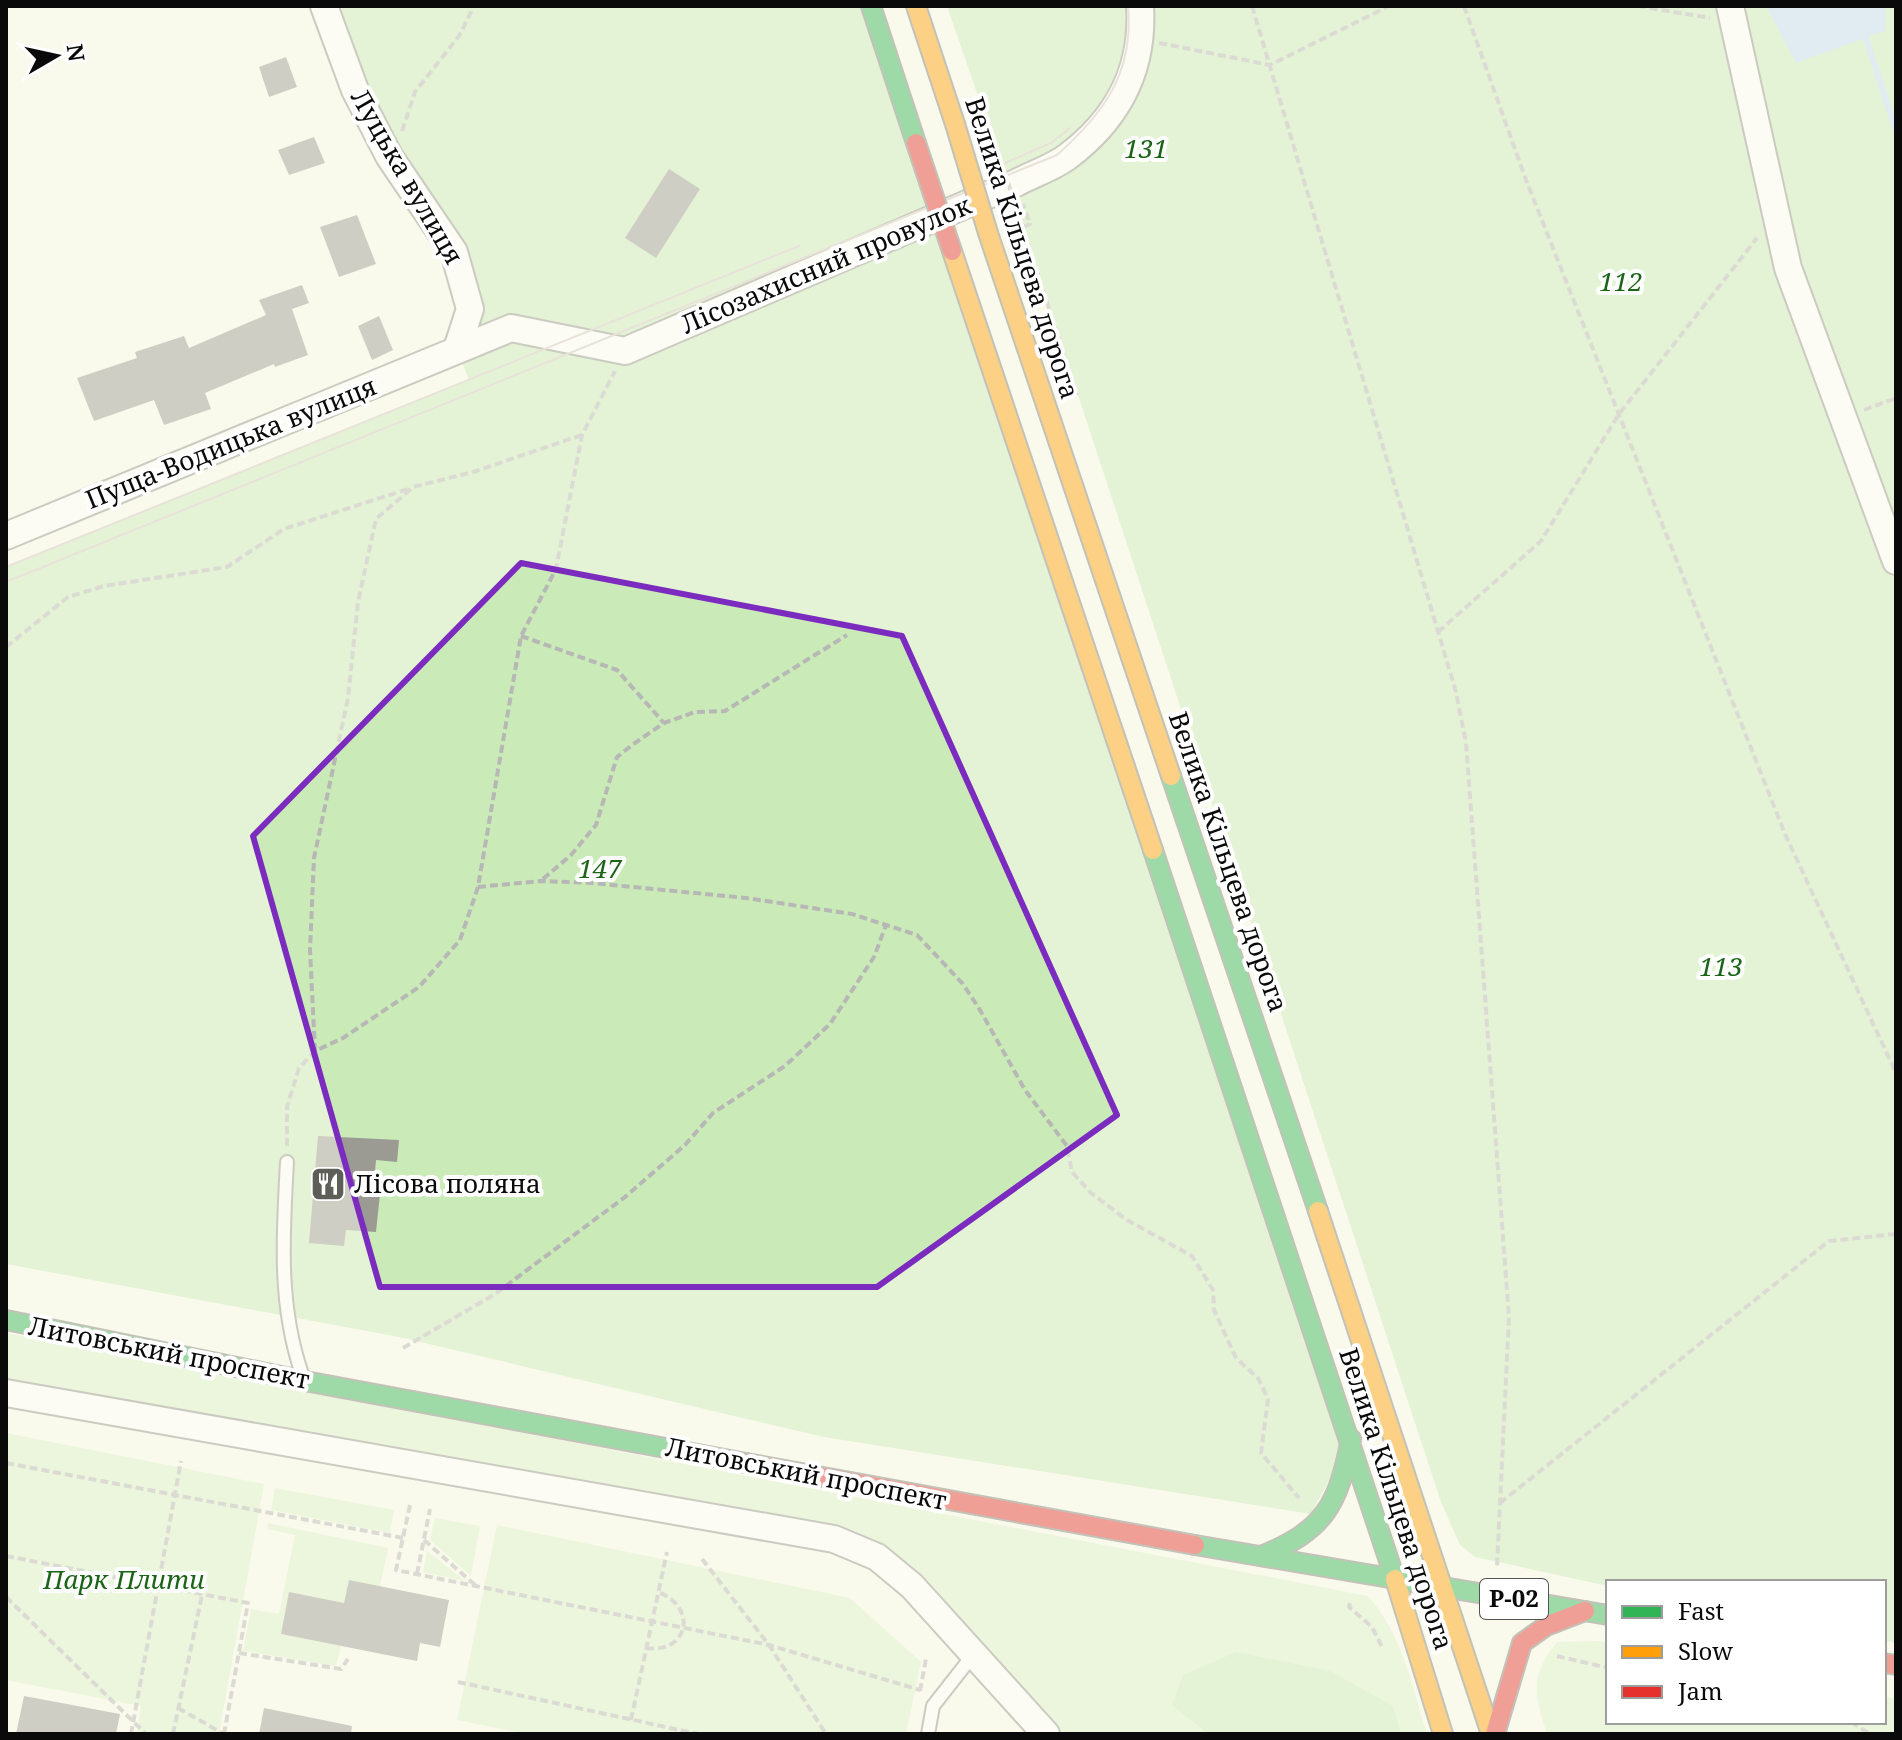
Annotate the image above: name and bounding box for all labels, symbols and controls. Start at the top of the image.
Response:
north arrow [16,16,96,96]
text: N [61,42,93,64]
street label: Луцька вулиця [343,82,473,271]
street label: Велика Кільцева дорога [957,92,1089,403]
park label: 131 [1124,130,1168,166]
street label: Лісозахисний провулок [675,186,977,342]
park label: 112 [1599,263,1643,299]
street label: Пуща-Водицька вулиця [80,367,382,517]
street label: Велика Кільцева дорога [1161,707,1297,1017]
park label: 147 [578,850,623,886]
park label: 113 [1699,948,1743,984]
restaurant icon: Лісова поляна [309,1165,347,1203]
place label: Лісова поляна [354,1165,541,1201]
street label: Литовський проспект [26,1307,313,1397]
street label: Велика Кільцева дорога [1331,1343,1463,1654]
street label: Литовський проспект [663,1428,950,1518]
park label: Парк Плити [42,1561,205,1597]
road number: Р-02 [1480,1579,1548,1619]
legend [1606,1580,1886,1724]
text: Fast [1678,1594,1724,1627]
text: Slow [1678,1634,1733,1667]
text: Jam [1677,1674,1723,1707]

